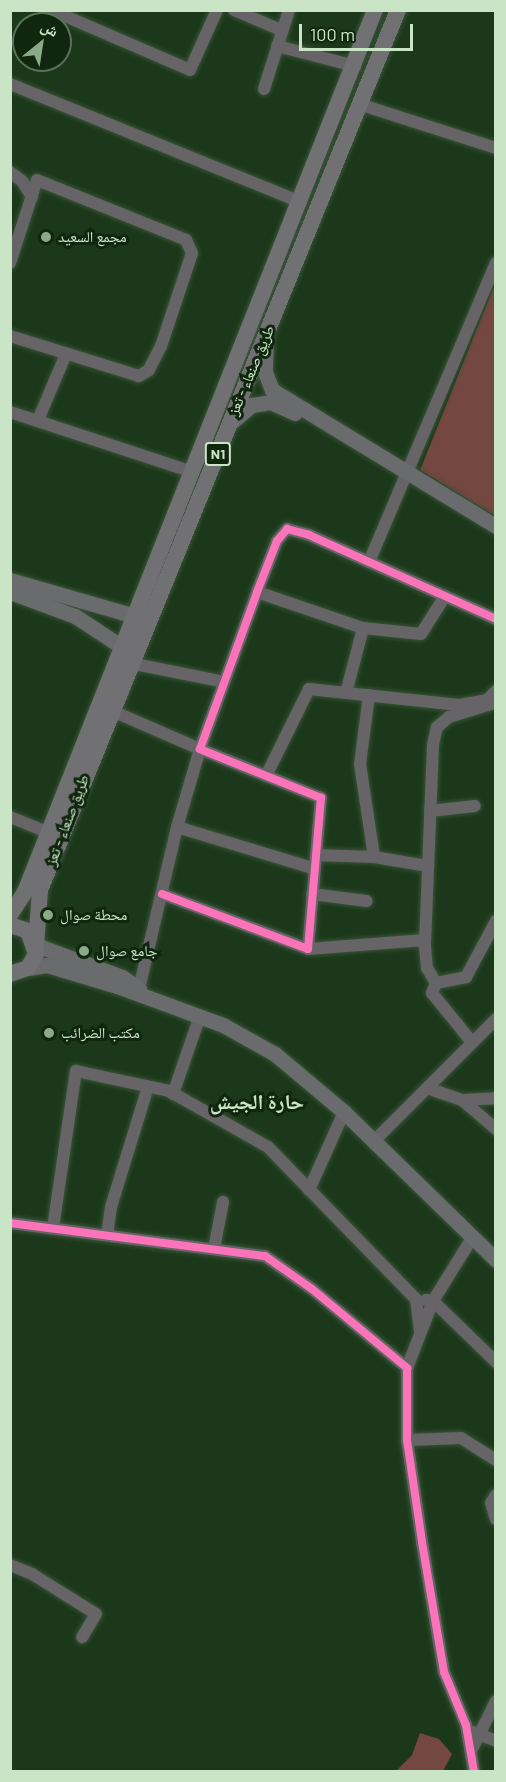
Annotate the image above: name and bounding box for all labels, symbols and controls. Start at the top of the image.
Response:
north arrow [12,12,72,72]
scale bar [302,12,416,50]
text: ش [38,15,62,40]
text: 100 m [310,23,355,45]
place label: مجمع السعيد [58,228,127,246]
marker: مجمع السعيد [39,230,53,244]
street label: طريق صنعاء - تعز [224,322,278,418]
road number: N1 [204,443,232,465]
street label: طريق صنعاء - تعز [41,772,93,868]
place label: محطة صوال [60,906,127,924]
marker: محطة صوال [41,908,55,922]
place label: جامع صوال [96,942,158,960]
marker: جامع صوال [77,944,91,958]
place label: مكتب الضرائب [61,1024,140,1042]
marker: مكتب الضرائب [42,1026,56,1040]
district label: حارة الجيش [210,1088,304,1114]

